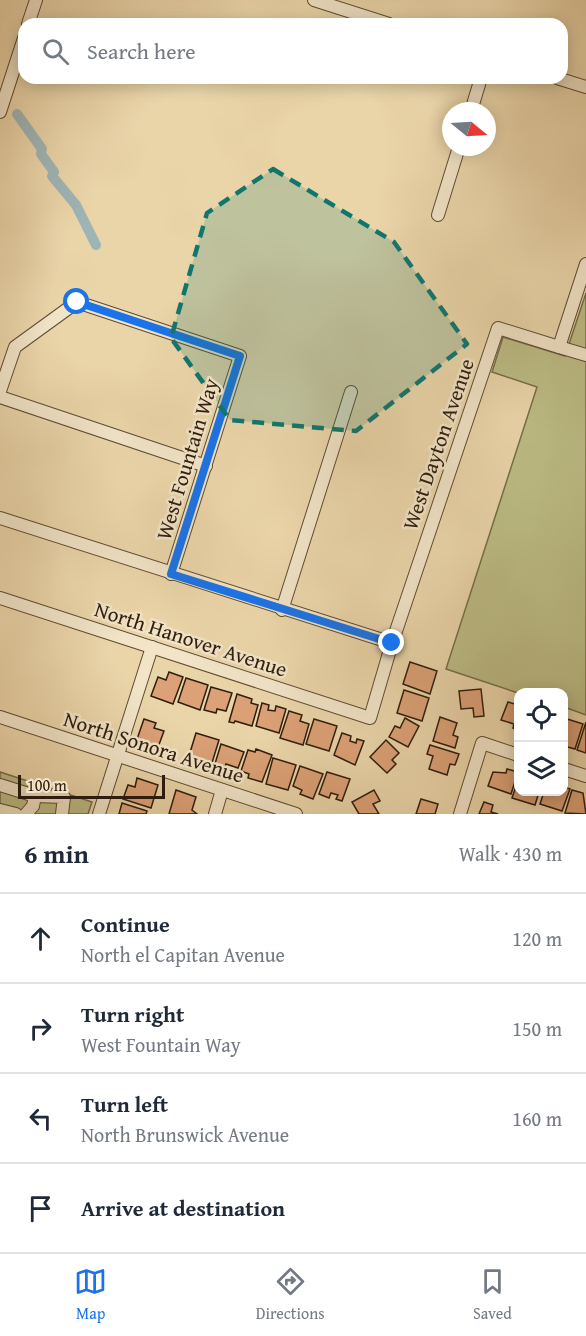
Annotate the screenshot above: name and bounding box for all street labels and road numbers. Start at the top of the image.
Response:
street label: West Dayton Avenue [394,354,482,534]
street label: West Fountain Way [148,374,226,544]
street label: North Hanover Avenue [91,593,291,685]
street label: North Sonora Avenue [60,703,248,791]

